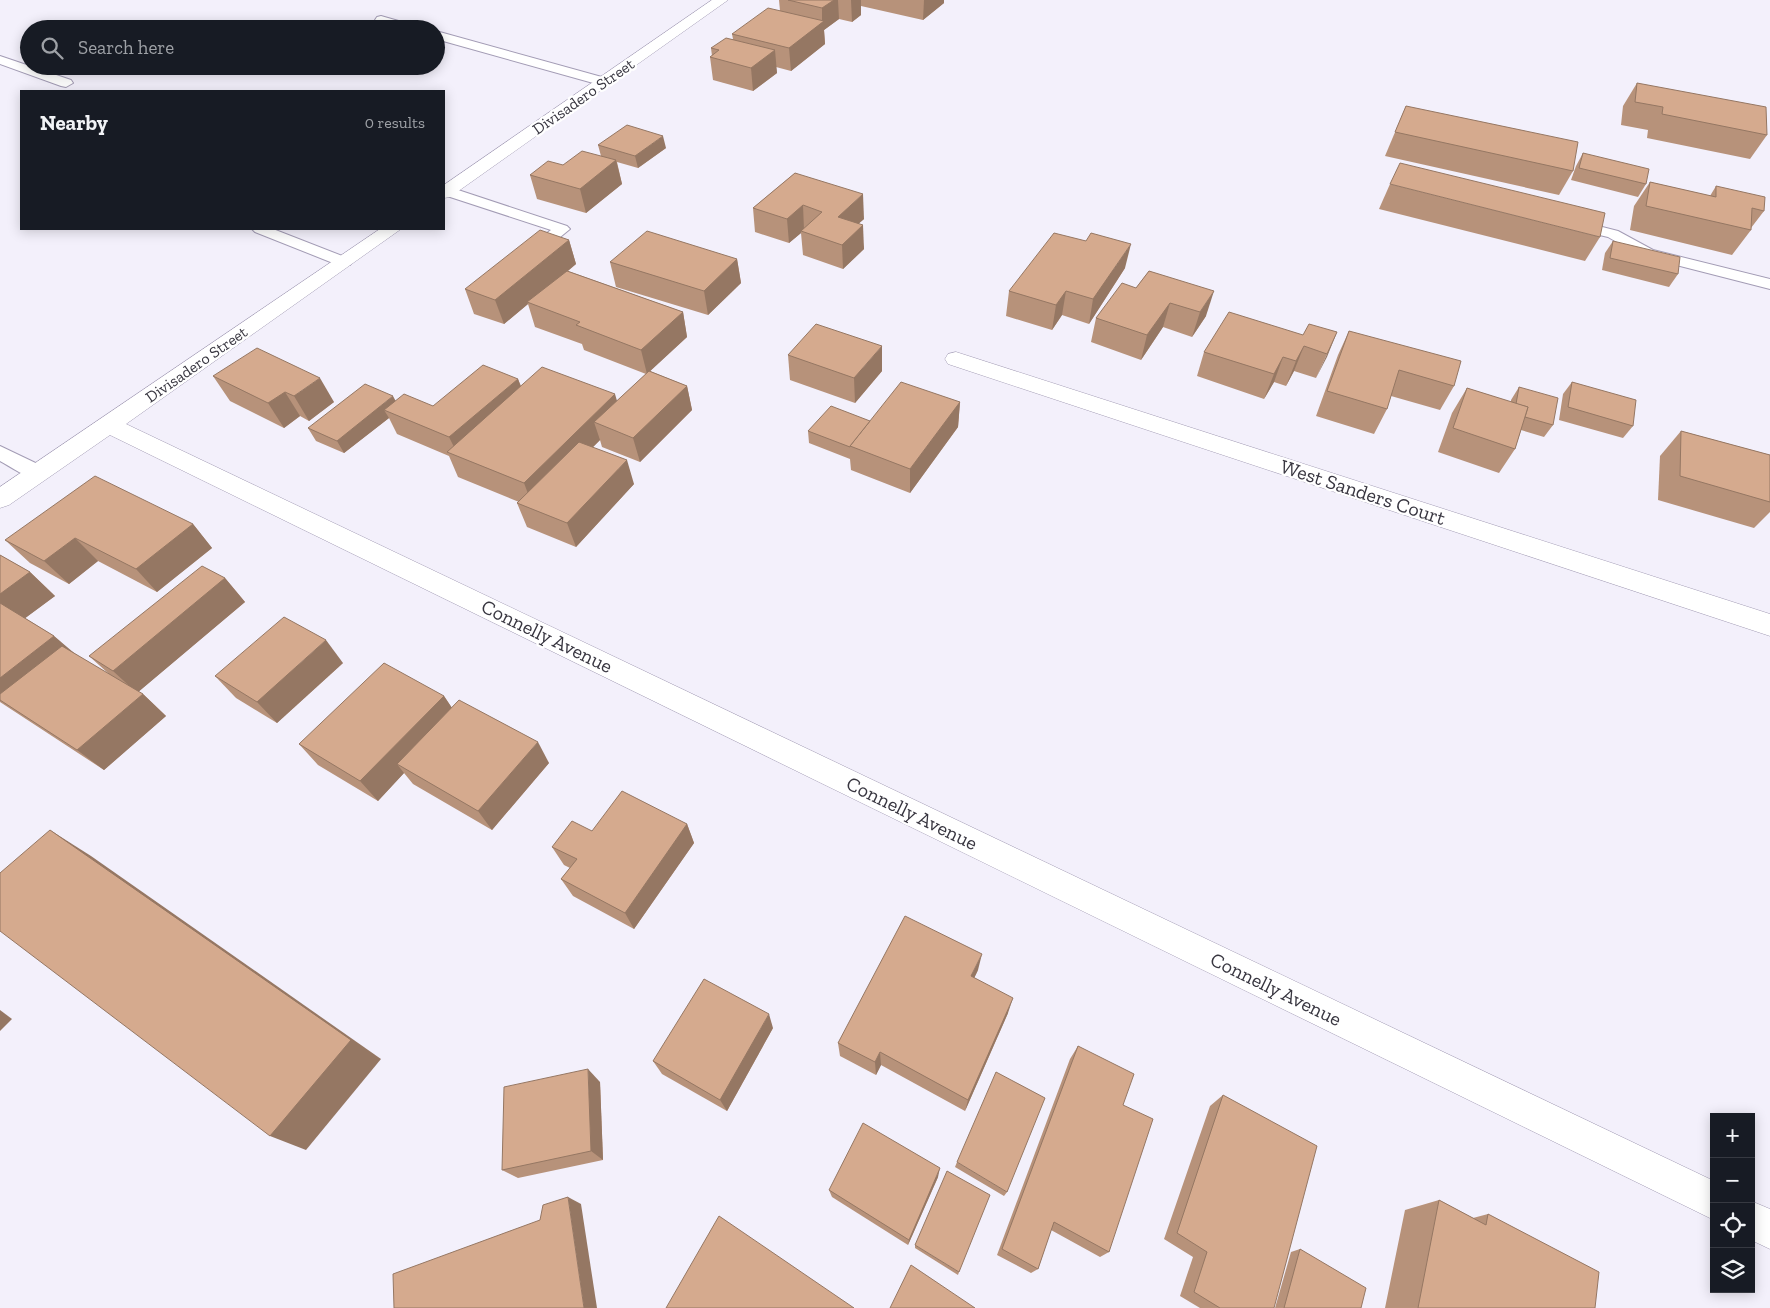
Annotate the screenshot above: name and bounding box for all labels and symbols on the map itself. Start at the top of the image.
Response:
street label: Divisadero Street [529,54,638,139]
street label: Divisadero Street [142,322,251,407]
street label: West Sanders Court [1278,454,1449,530]
street label: Connelly Avenue [478,594,616,678]
street label: Connelly Avenue [843,771,981,855]
street label: Connelly Avenue [1207,947,1345,1031]

